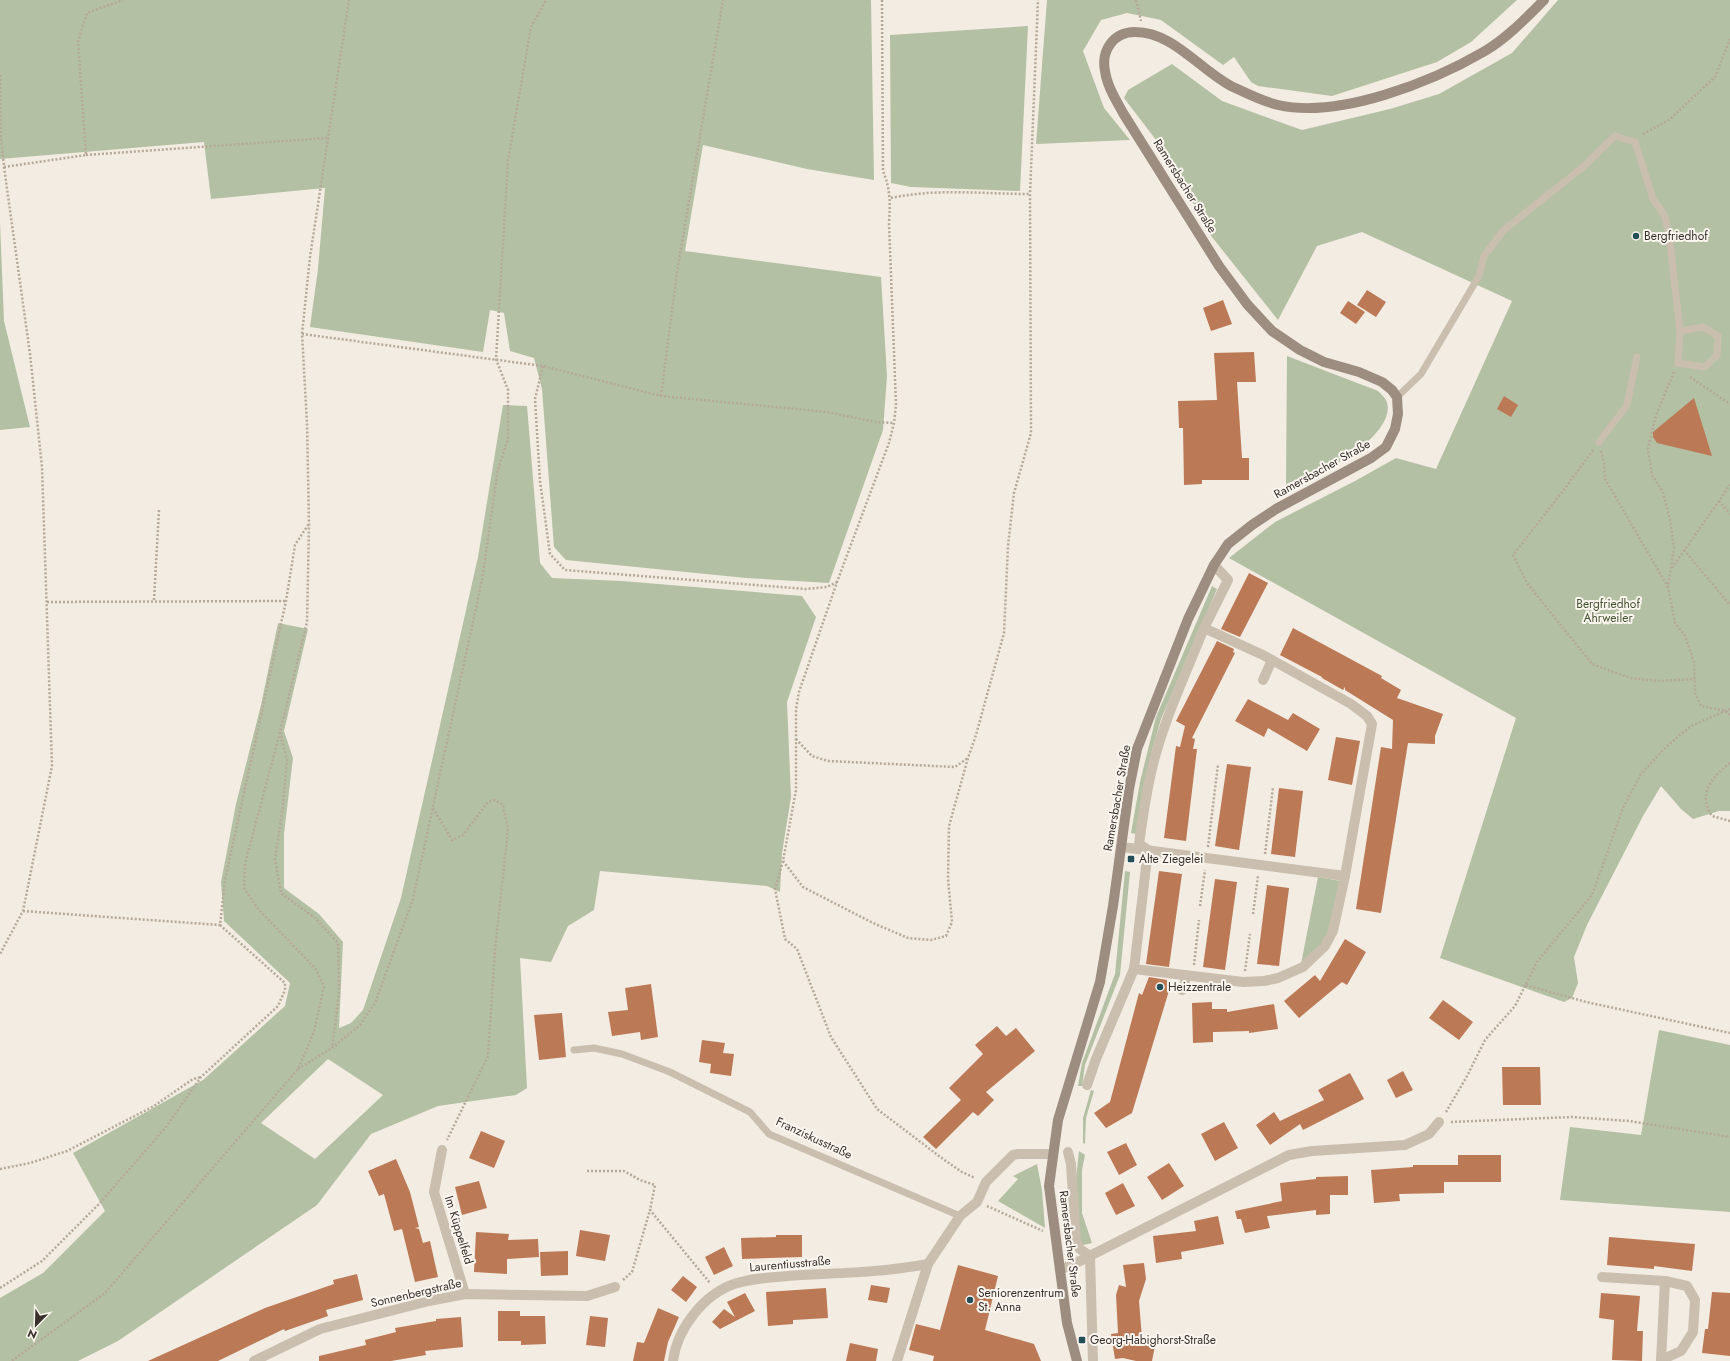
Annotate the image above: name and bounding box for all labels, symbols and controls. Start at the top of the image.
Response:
street label: Ramersbacher Straße [1149,136,1221,236]
place label: Bergfriedhof [1644,227,1708,245]
marker: Bergfriedhof [1631,231,1641,241]
street label: Ramersbacher Straße [1270,435,1374,503]
park label: Bergfriedhof Ahrweiler [1576,595,1640,627]
street label: Ramersbacher Straße [1099,743,1135,853]
place label: Alte Ziegelei [1139,850,1203,868]
marker: Alte Ziegelei [1126,854,1136,864]
place label: Heizzentrale [1168,978,1231,996]
marker: Heizzentrale [1155,982,1165,992]
street label: Franziskusstraße [773,1112,855,1164]
street label: Ramersbacher Straße [1054,1189,1086,1299]
street label: Im Küppelfeld [440,1194,478,1266]
street label: Laurentiusstraße [749,1251,831,1277]
street label: Sonnenbergstraße [369,1274,463,1312]
place label: Seniorenzentrum St. Anna [978,1284,1064,1316]
marker: Seniorenzentrum St. Anna [965,1295,975,1305]
north arrow [16,1305,56,1345]
text: N [25,1325,39,1343]
place label: Georg-Habighorst-Straße [1090,1331,1216,1349]
marker: Georg-Habighorst-Straße [1077,1335,1087,1345]

